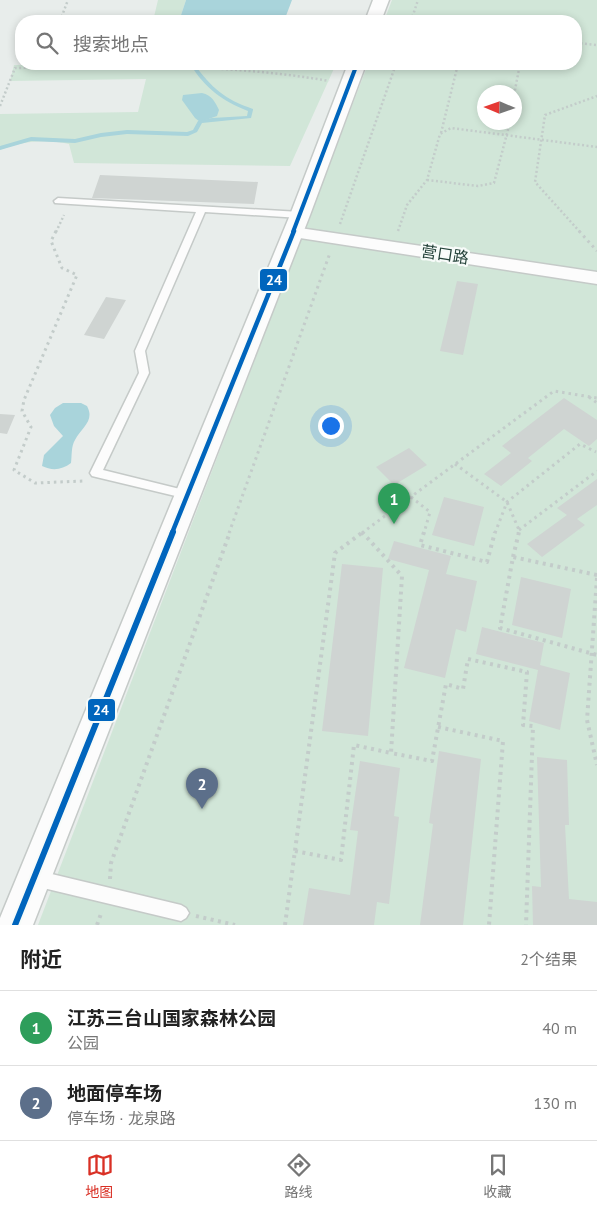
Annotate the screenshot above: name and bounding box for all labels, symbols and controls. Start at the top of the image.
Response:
search box [15,15,582,70]
icon: search [33,29,61,57]
text: 搜索地点 [73,32,149,56]
north arrow [477,85,522,130]
street label: 营口路 [420,240,470,268]
line badge: 24 [259,268,288,292]
text: 24 [266,271,282,289]
your location [318,413,344,439]
pin: 1 [378,483,410,524]
line badge: 24 [87,698,116,722]
text: 24 [93,701,109,719]
pin: 2 [186,768,218,809]
text: 附近 [20,946,62,973]
text: 2个结果 [520,949,577,969]
text: 江苏三台山国家森林公园 [67,1006,276,1030]
text: 1 [31,1018,41,1038]
text: 40 m [542,1018,577,1038]
text: 公园 [67,1033,99,1053]
text: 地面停车场 [67,1081,162,1105]
text: 2 [31,1093,41,1113]
text: 130 m [534,1093,577,1113]
text: 停车场 · 龙泉路 [67,1108,176,1128]
tab: 地图 [86,1151,114,1201]
tab: 路线 [285,1151,313,1201]
tab: 收藏 [484,1151,512,1201]

